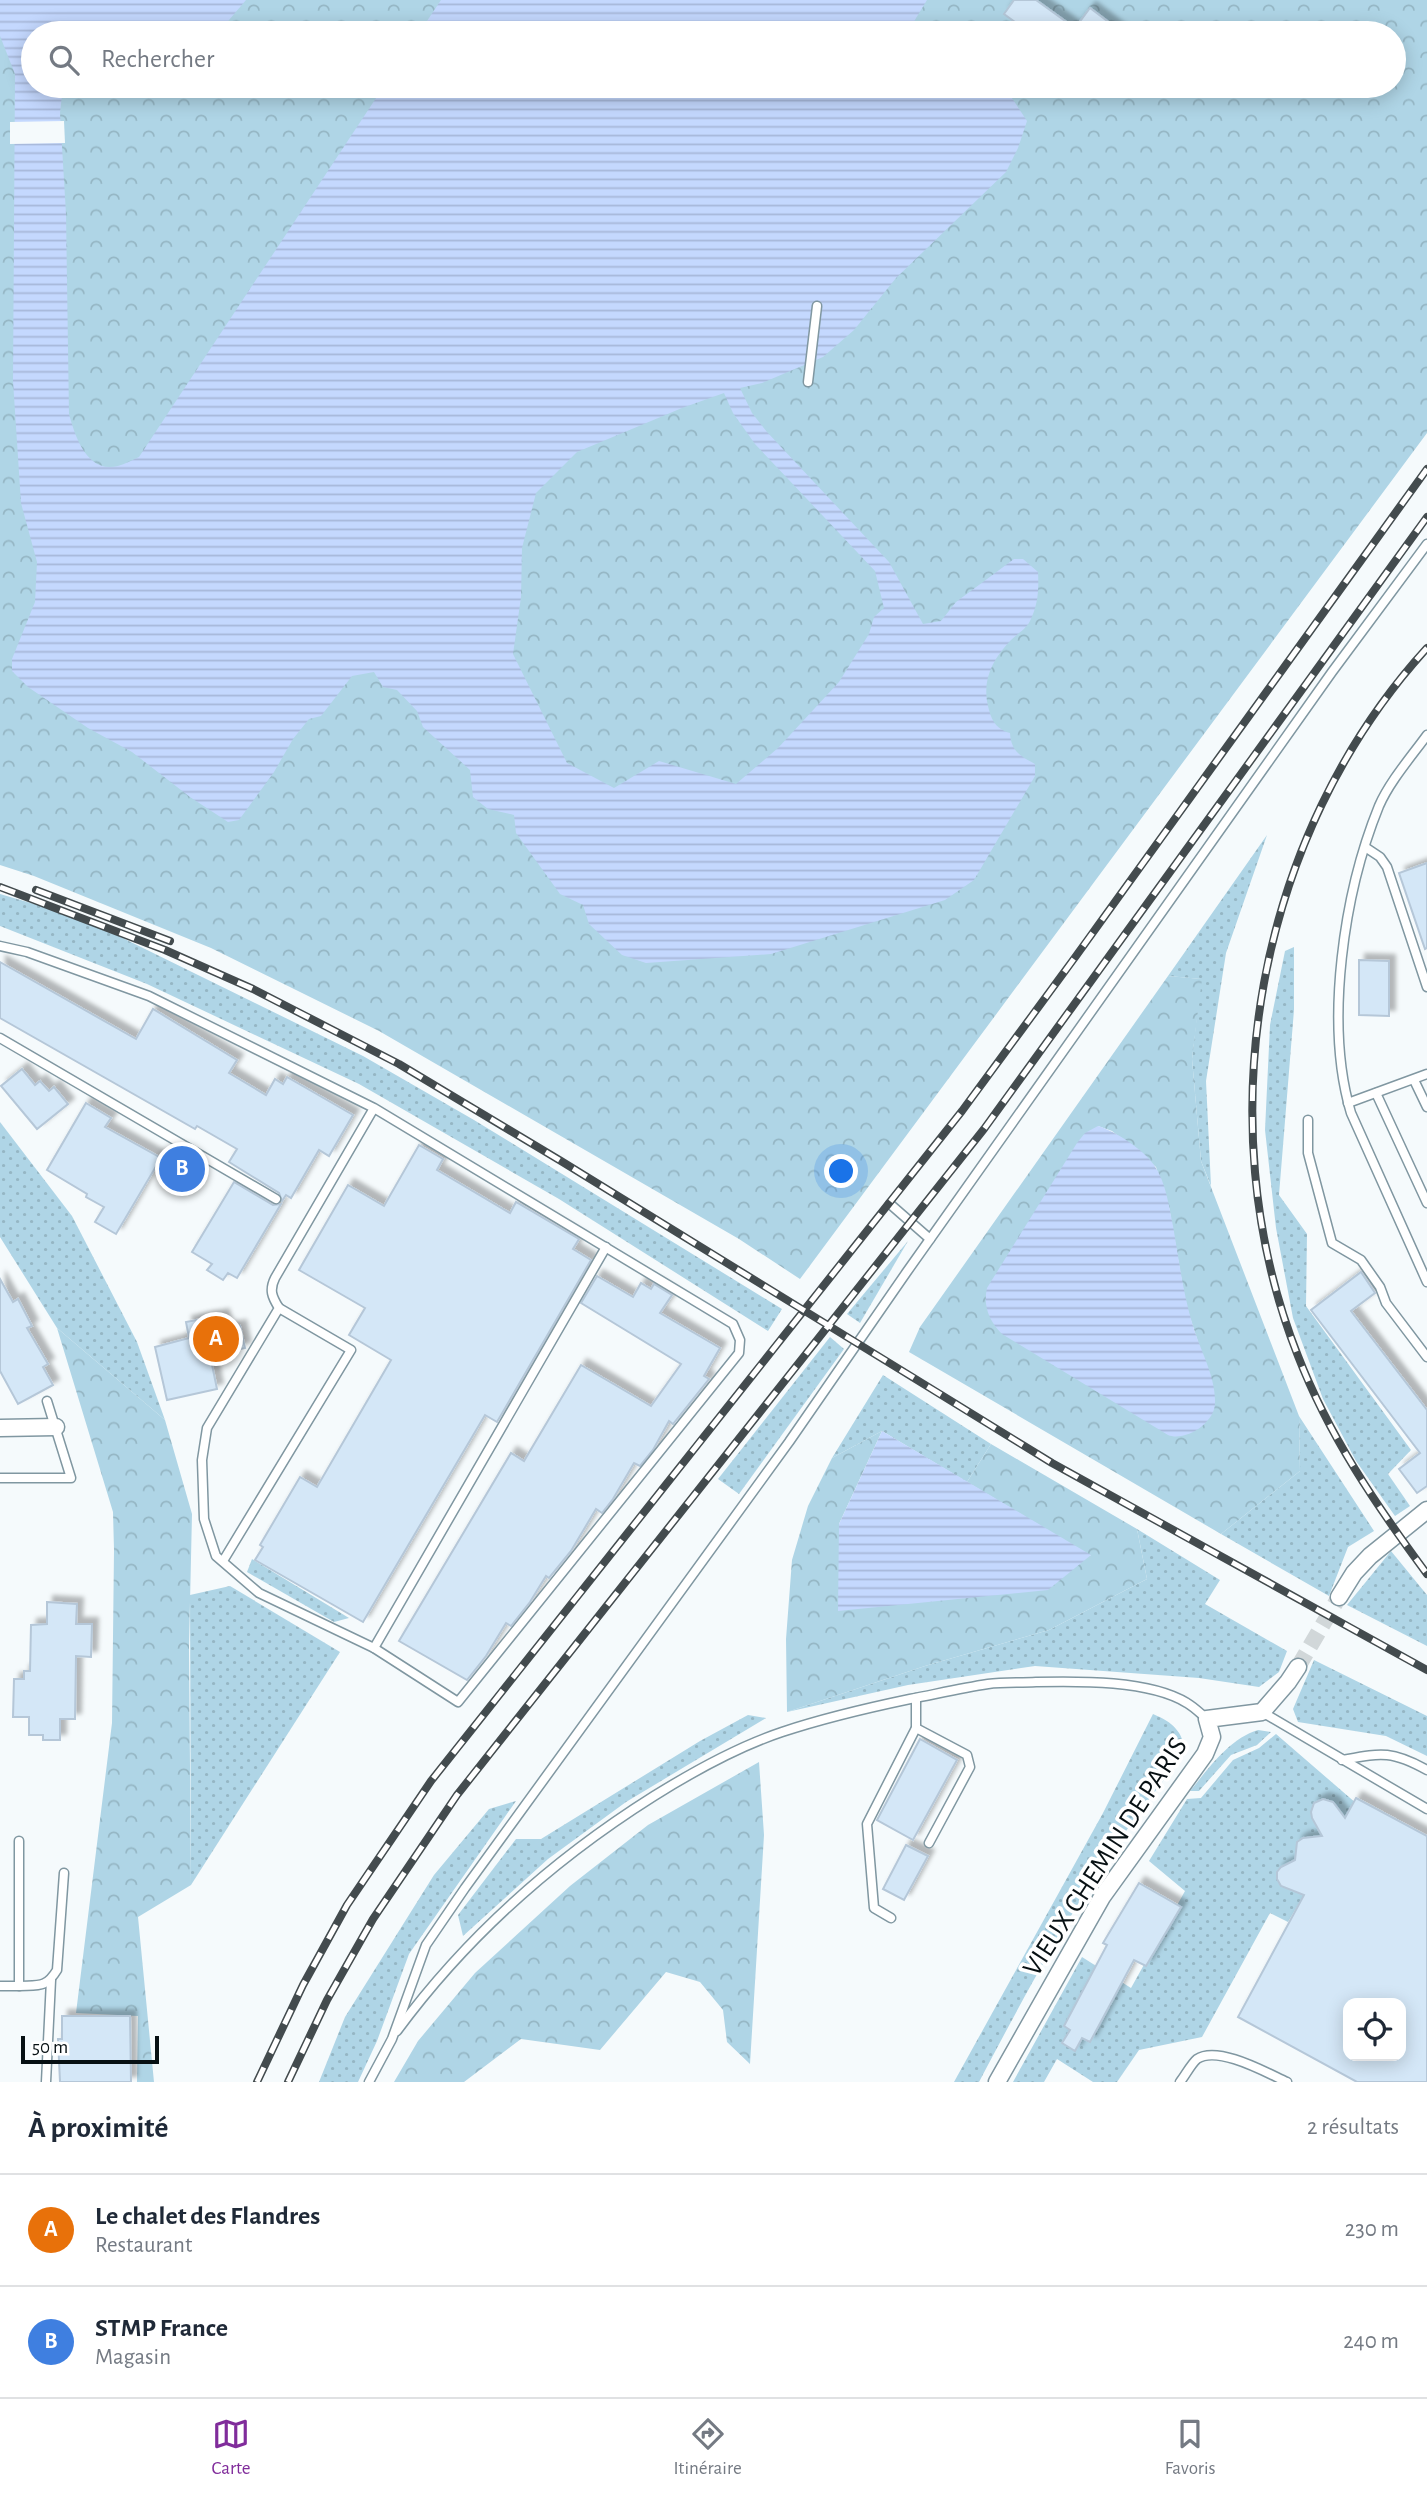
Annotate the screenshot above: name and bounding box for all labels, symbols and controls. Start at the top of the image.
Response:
search box [21,21,1406,98]
icon: search [45,41,83,79]
text: Rechercher [101,46,214,72]
pin: B [159,1143,205,1195]
your location [824,1154,858,1188]
pin: A [193,1313,239,1365]
street label: VIEUX CHEMIN DE PARIS [1018,1733,1193,1981]
map controls [1343,1998,1406,2061]
button: locate [1343,1998,1406,2061]
scale bar [21,2033,159,2065]
text: 50 m [32,2038,68,2057]
text: À proximité [28,2113,168,2143]
text: 2 résultats [1307,2116,1399,2139]
text: Le chalet des Flandres [95,2203,320,2229]
text: A [44,2218,58,2241]
text: 230 m [1345,2218,1399,2241]
text: Restaurant [95,2234,192,2257]
text: STMP France [95,2315,228,2341]
text: B [44,2330,58,2353]
text: 240 m [1343,2330,1399,2353]
text: Magasin [95,2346,171,2369]
tab: Carte [211,2415,251,2480]
tab: Itinéraire [673,2415,742,2480]
tab: Favoris [1165,2415,1216,2480]

